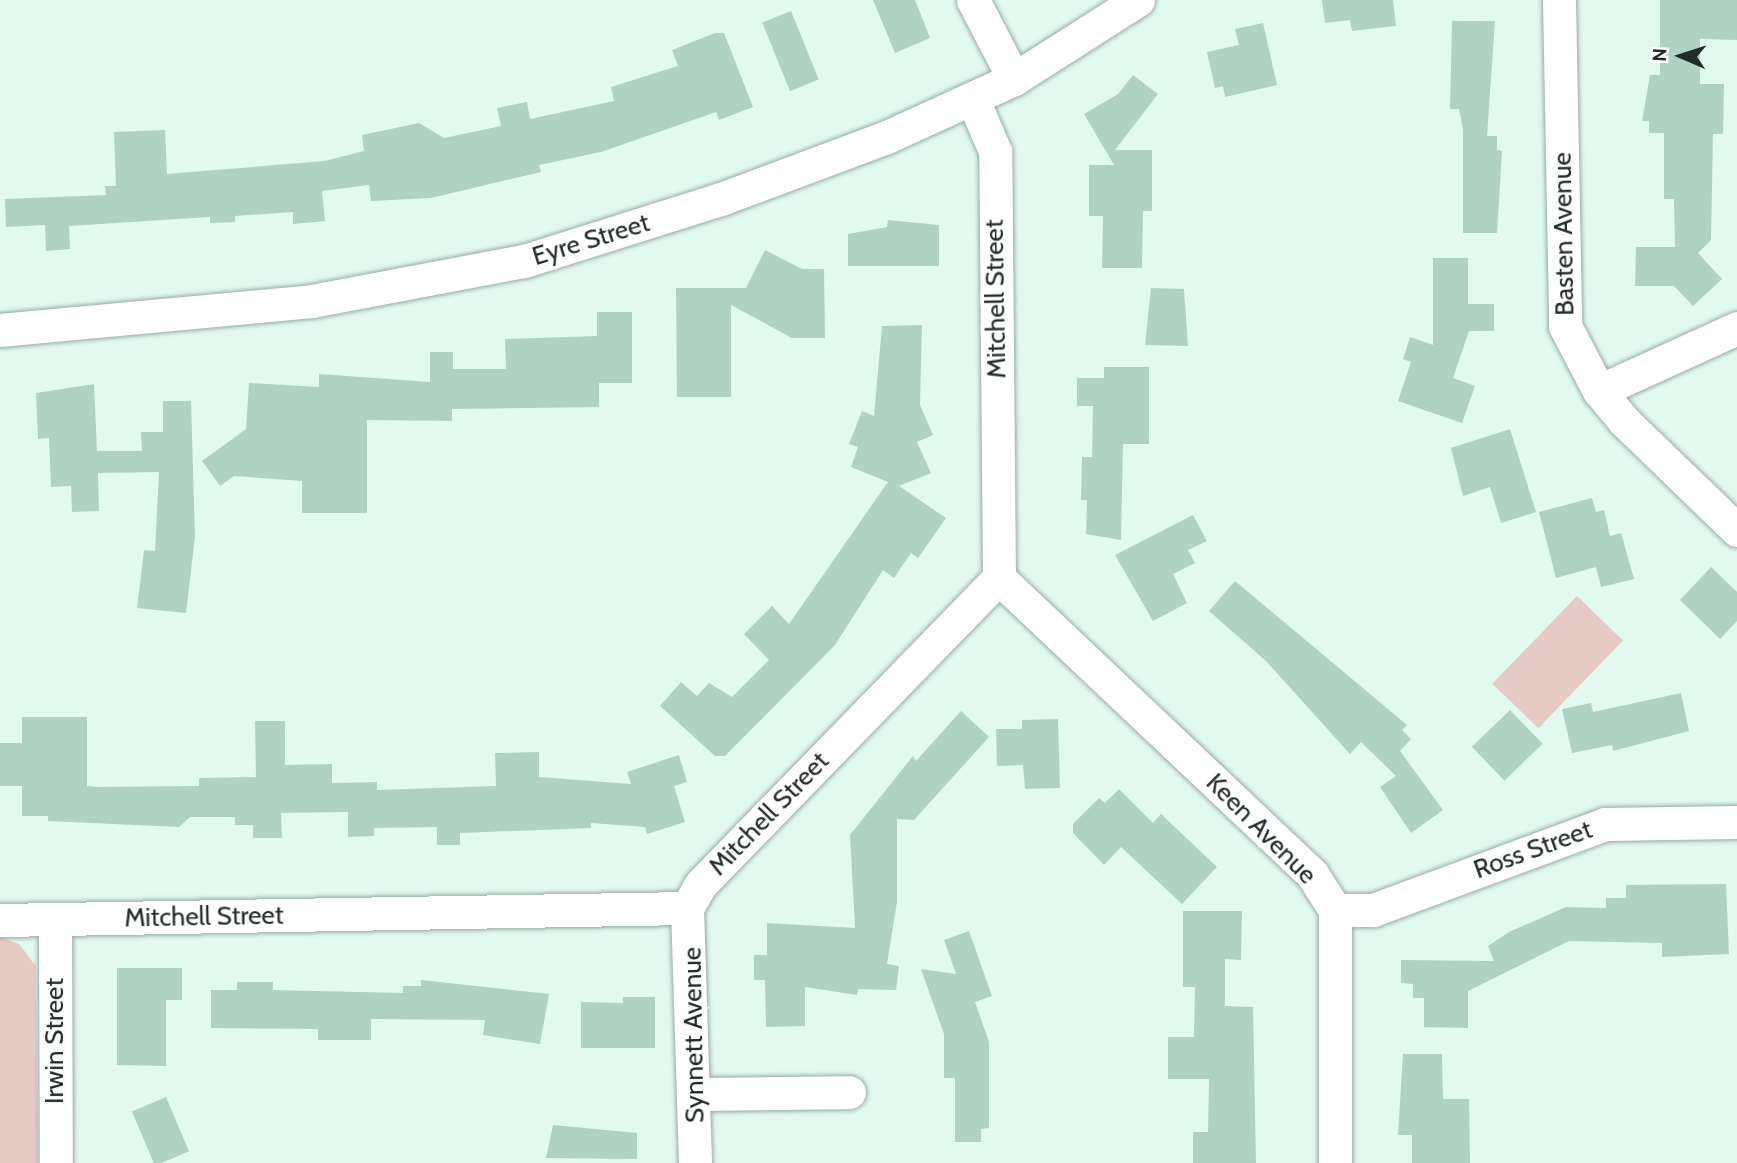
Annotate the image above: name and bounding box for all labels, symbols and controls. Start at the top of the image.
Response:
north arrow [1646,21,1716,91]
text: N [1648,48,1671,62]
street label: Basten Avenue [1547,152,1581,316]
street label: Eyre Street [529,207,653,273]
street label: Mitchell Street [979,219,1013,379]
street label: Mitchell Street [702,746,836,882]
street label: Keen Avenue [1199,767,1323,891]
street label: Ross Street [1470,814,1596,886]
street label: Mitchell Street [124,900,284,934]
street label: Synnett Avenue [677,947,711,1123]
street label: Irwin Street [39,978,71,1104]

